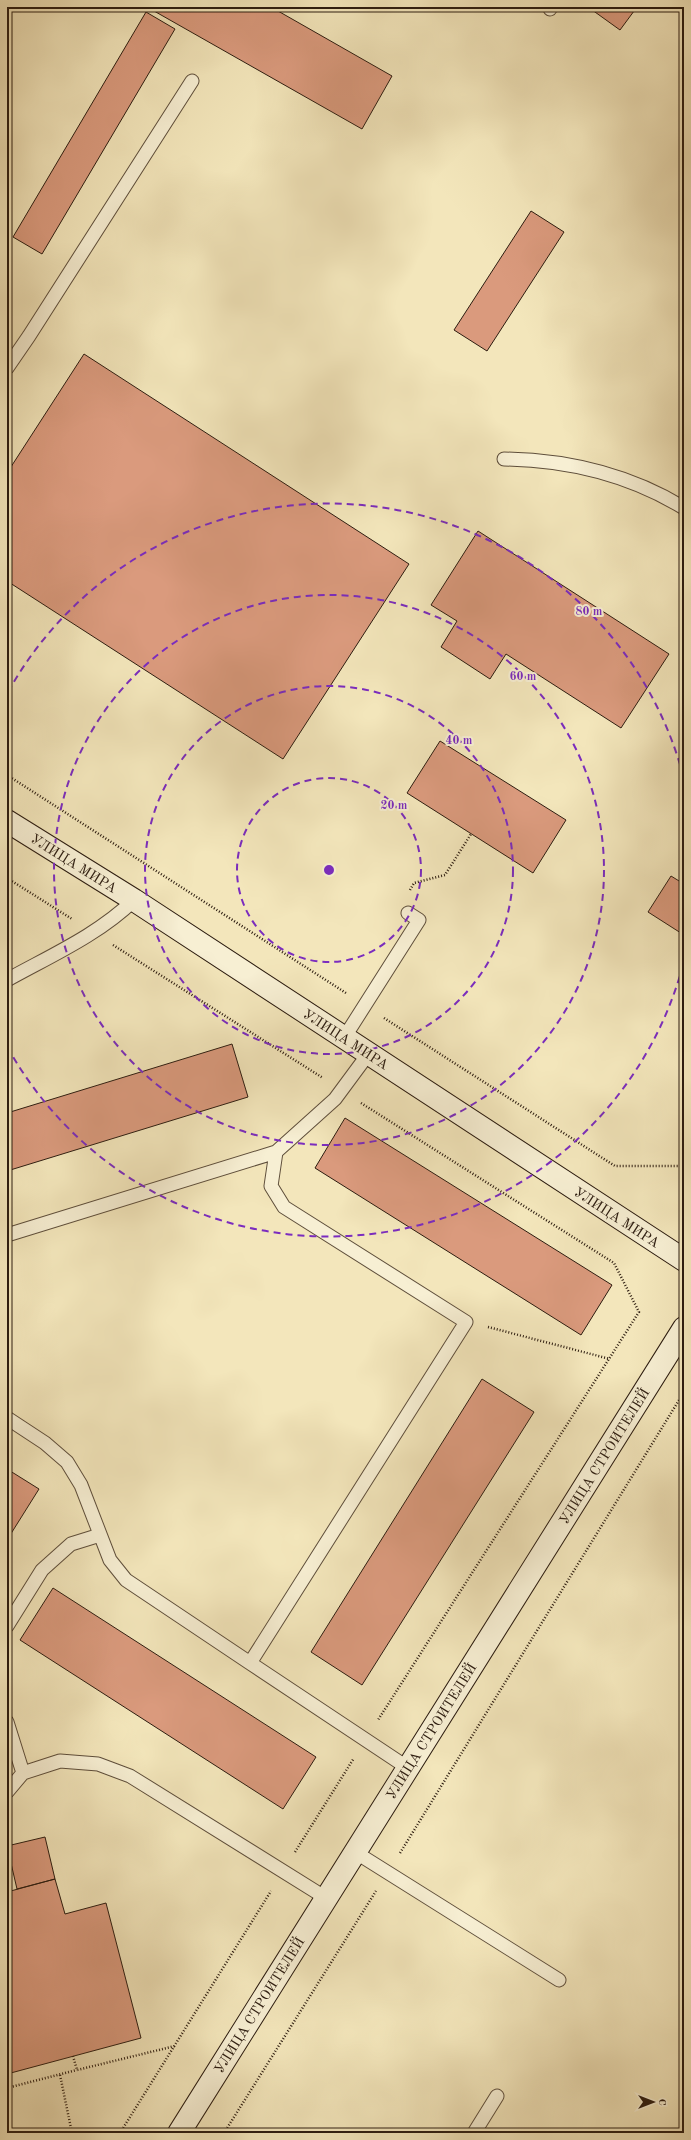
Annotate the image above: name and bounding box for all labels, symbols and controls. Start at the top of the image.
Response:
text: 80 m [576,606,603,618]
text: 60 m [510,671,537,683]
text: 40 m [446,735,473,747]
text: 20 m [381,800,408,812]
street label: УЛИЦА МИРА [28,832,119,896]
centre of rings [322,863,336,877]
street label: УЛИЦА МИРА [300,1007,391,1073]
street label: УЛИЦА МИРА [571,1185,662,1251]
street label: УЛИЦА СТРОИТЕЛЕЙ [554,1384,653,1527]
street label: УЛИЦА СТРОИТЕЛЕЙ [381,1659,480,1802]
street label: УЛИЦА СТРОИТЕЛЕЙ [209,1933,308,2076]
north arrow [633,2082,673,2122]
text: С [656,2098,667,2106]

